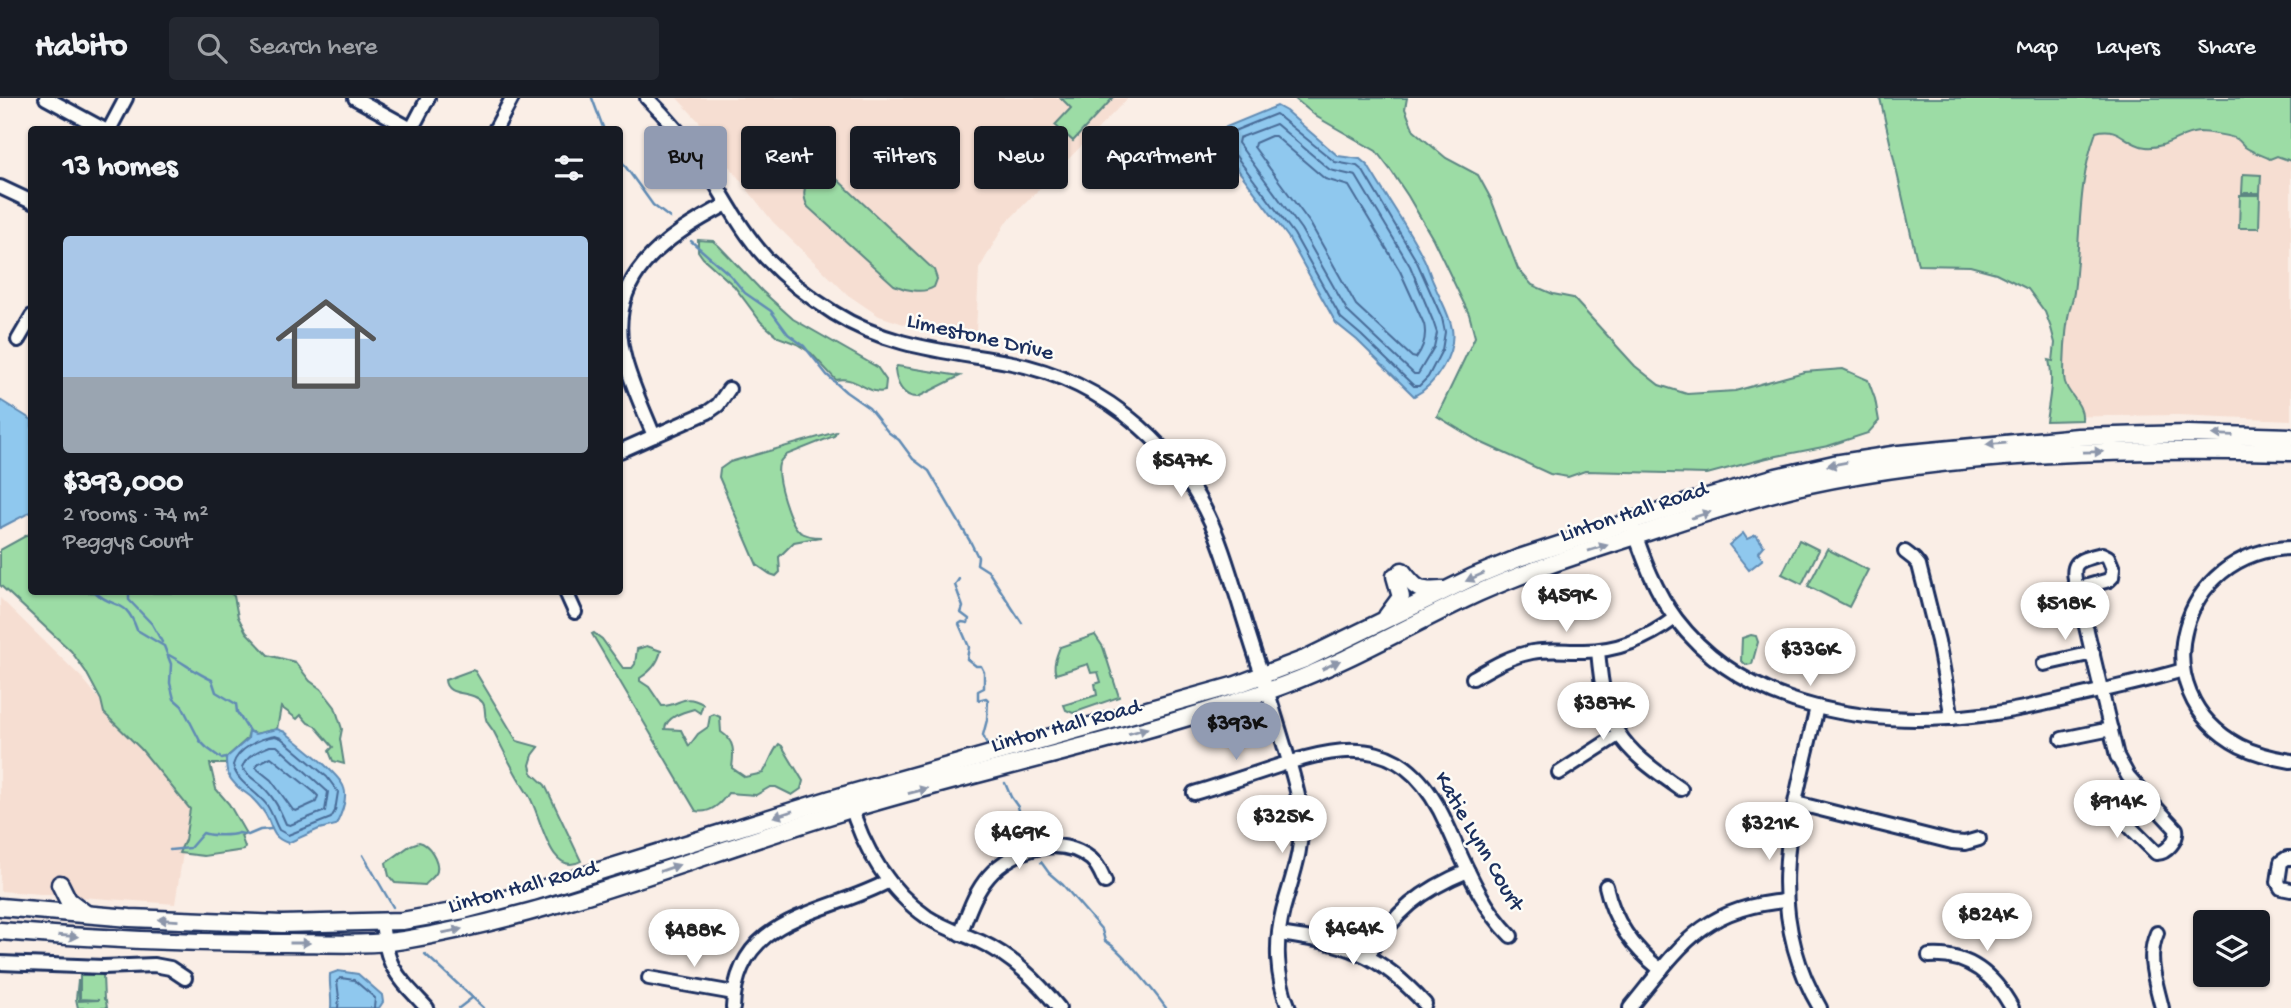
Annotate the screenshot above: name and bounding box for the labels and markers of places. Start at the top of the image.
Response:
pin: $547K [1132,440,1230,499]
pin: $459K [1517,574,1615,634]
pin: $518K [2016,582,2114,642]
pin: $336K [1761,628,1859,688]
pin: $387K [1554,682,1652,742]
pin: $393K [1187,702,1285,762]
pin: $914K [2068,780,2166,840]
pin: $325K [1233,796,1331,855]
pin: $321K [1720,802,1818,862]
pin: $469K [970,812,1068,871]
pin: $824K [1938,894,2036,953]
pin: $464K [1304,908,1402,967]
pin: $488K [645,910,743,969]

